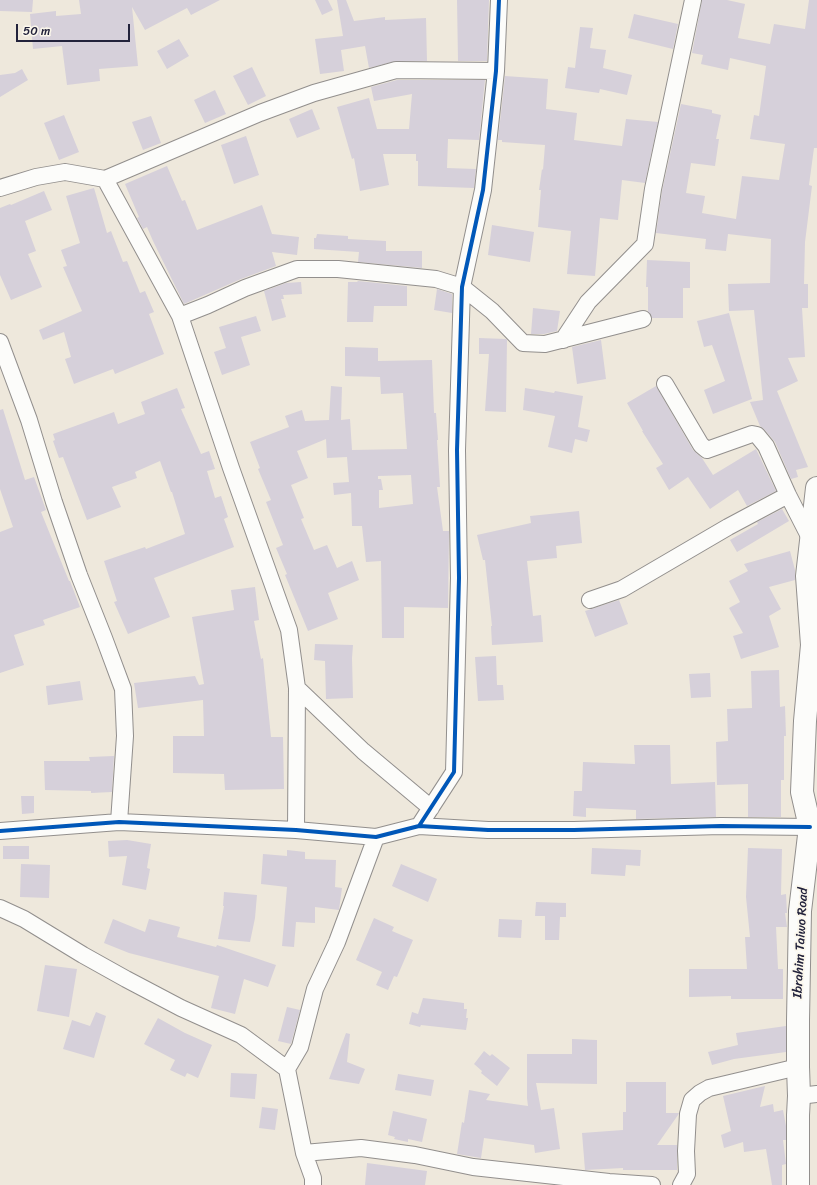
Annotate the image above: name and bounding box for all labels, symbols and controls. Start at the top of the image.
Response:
scale bar [18,16,132,42]
text: 50 m [23,20,50,42]
street label: Ibrahim Taiwo Road [790,887,812,999]

